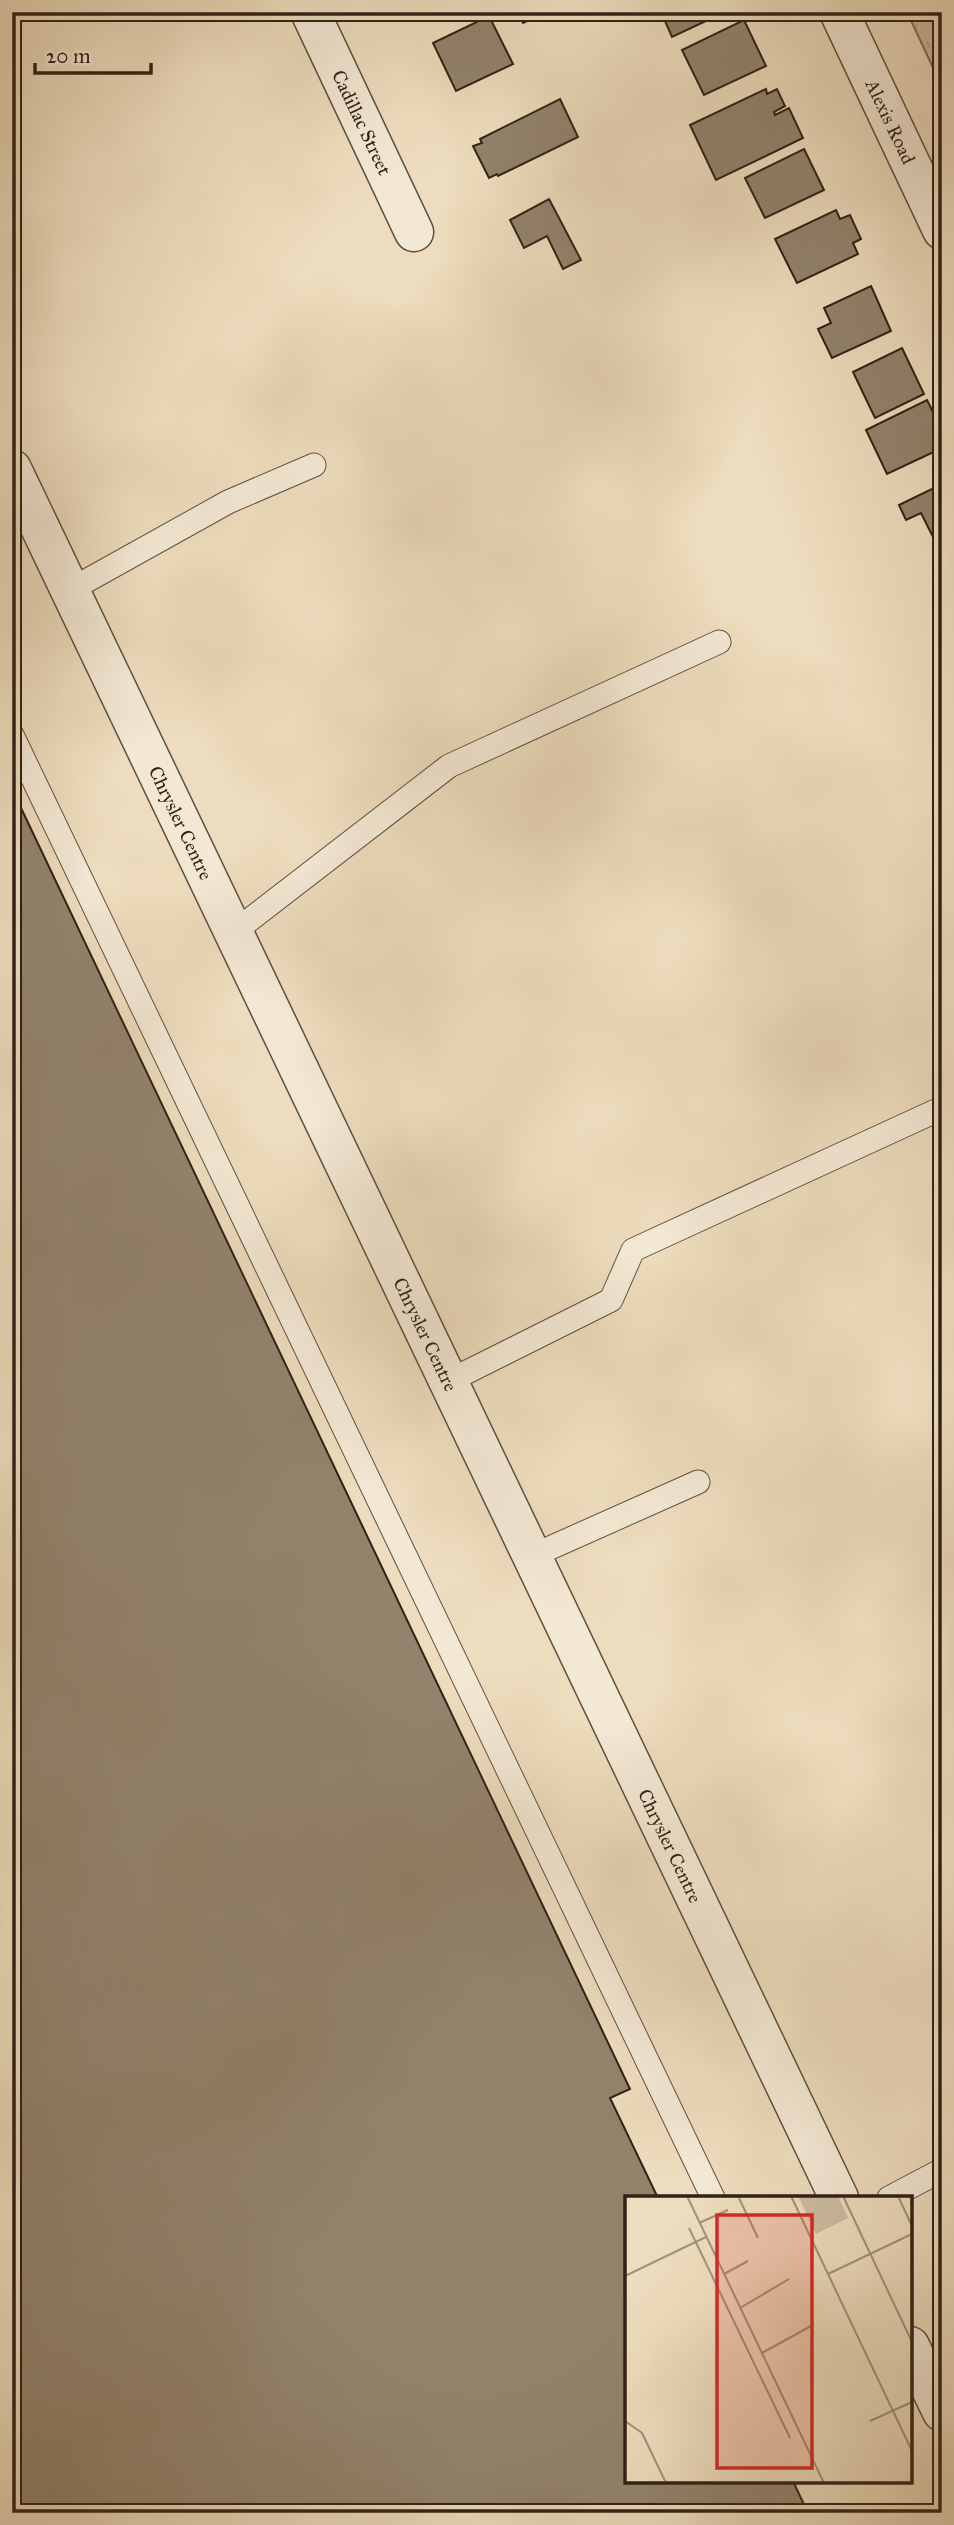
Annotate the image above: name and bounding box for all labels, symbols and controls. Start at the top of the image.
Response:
scale bar [35,32,150,76]
text: 20 m [46,43,91,69]
street label: Cadillac Street [327,66,396,179]
street label: Alexis Road [860,75,920,168]
street label: Chrysler Centre [144,762,218,884]
street label: Chrysler Centre [388,1274,462,1395]
street label: Chrysler Centre [633,1785,707,1907]
inset map [625,2196,912,2483]

